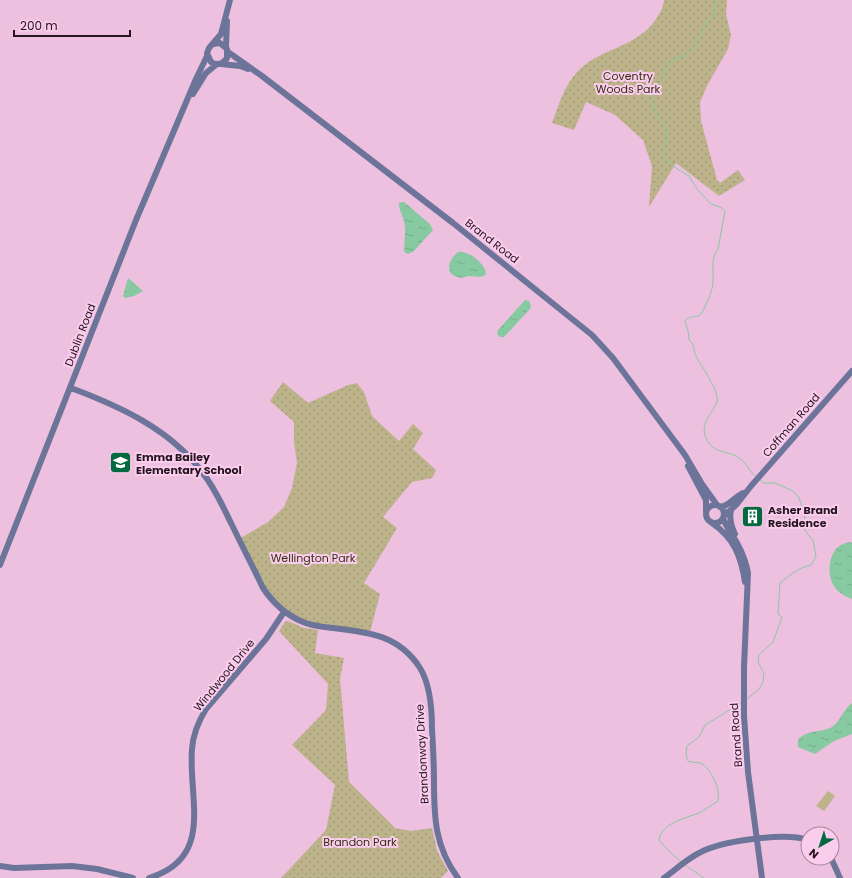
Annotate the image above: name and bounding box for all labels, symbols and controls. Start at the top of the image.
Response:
scale bar [14,12,130,38]
text: 200 m [20,17,58,34]
park label: Coventry Woods Park [596,68,661,97]
street label: Brand Road [462,215,522,267]
street label: Dublin Road [61,301,99,369]
street label: Coffman Road [759,390,823,460]
place label: Emma Bailey Elementary School [136,449,242,478]
school or university icon: Emma Bailey Elementary School [107,450,133,476]
place label: Asher Brand Residence [768,502,838,531]
building icon: Asher Brand Residence [740,503,766,529]
park label: Wellington Park [271,550,356,566]
street label: Windwood Drive [190,635,258,715]
street label: Brand Road [726,702,746,768]
street label: Brandonway Drive [411,703,433,804]
north arrow [800,826,840,866]
park label: Brandon Park [323,834,397,850]
text: N [805,845,822,863]

